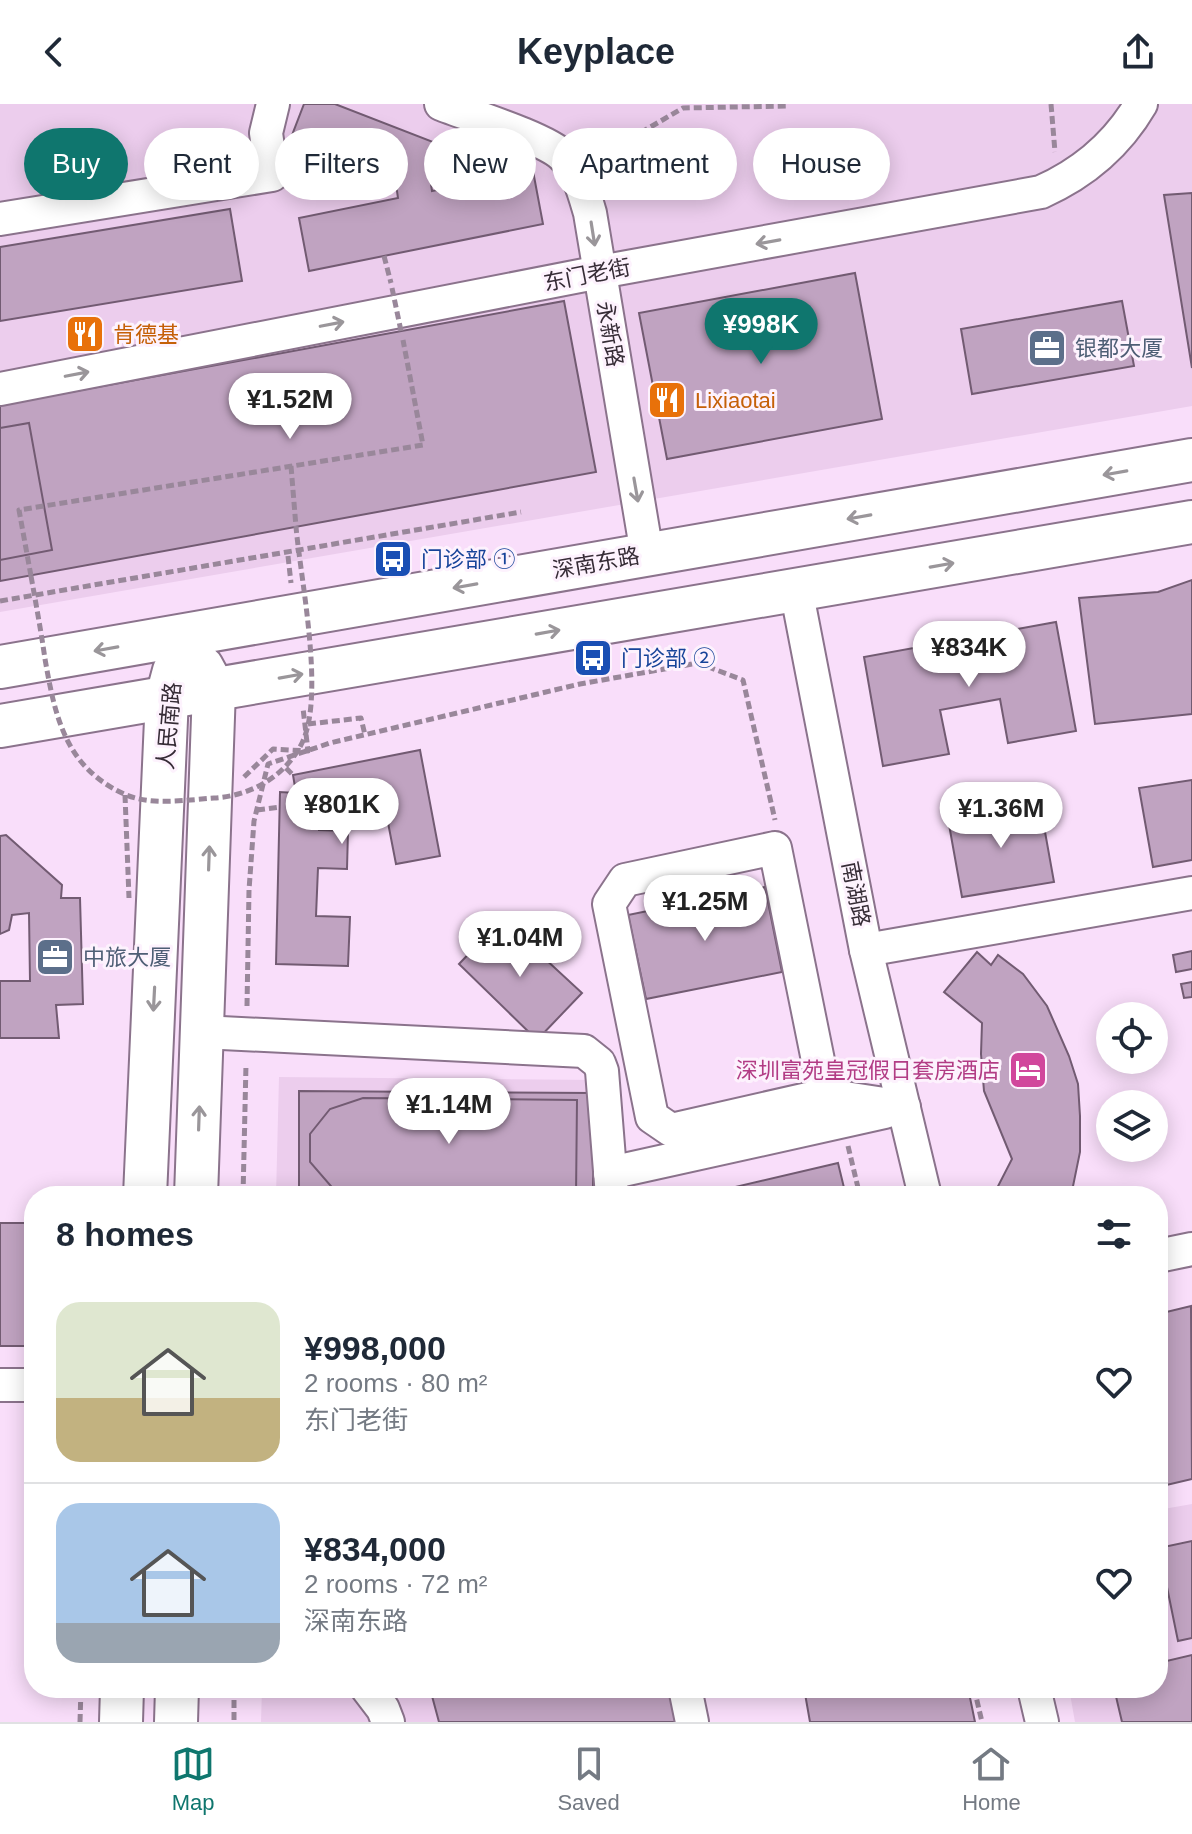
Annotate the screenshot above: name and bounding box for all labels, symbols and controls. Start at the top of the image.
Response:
icon: back [32,30,76,74]
icon: share [1116,30,1160,74]
text: Keyplace [517,31,675,72]
chip: Buy [24,128,128,200]
chip: Rent [144,128,259,200]
chip: Filters [275,128,408,200]
chip: New [424,128,536,200]
chip: Apartment [552,128,737,200]
chip: House [753,128,890,200]
one-way arrow [586,221,601,246]
one-way arrow [755,236,781,251]
street label: 东门老街 [541,254,633,296]
pin: ¥998K [705,298,817,366]
street label: 永新路 [592,299,628,369]
text: ¥998K [723,309,799,339]
restaurant icon: 肯德基 [64,313,106,355]
one-way arrow [319,316,344,331]
place label: 肯德基 [113,322,179,347]
office icon: 银都大厦 [1026,327,1068,369]
place label: 银都大厦 [1075,336,1163,361]
one-way arrow [63,366,89,381]
pin: ¥1.52M [225,373,355,441]
restaurant icon: Lixiaotai [646,379,688,421]
text: ¥1.52M [247,384,333,414]
place label: Lixiaotai [695,388,776,413]
one-way arrow [1103,466,1128,481]
one-way arrow [629,477,644,502]
one-way arrow [847,511,872,526]
bus stop icon: 门诊部 ① [372,538,414,580]
street label: 深南东路 [550,543,642,583]
place label: 门诊部 ① [421,547,515,572]
one-way arrow [929,556,954,571]
one-way arrow [453,579,478,594]
pin: ¥834K [913,621,1025,689]
one-way arrow [534,623,560,638]
text: ¥834K [931,632,1007,662]
bus stop icon: 门诊部 ② [572,637,614,679]
one-way arrow [94,642,119,657]
place label: 门诊部 ② [621,646,715,671]
one-way arrow [278,667,304,682]
street label: 人民南路 [153,681,185,771]
pin: ¥801K [286,778,398,846]
pin: ¥1.36M [936,782,1066,850]
text: ¥801K [304,789,380,819]
text: ¥1.36M [958,793,1044,823]
one-way arrow [202,845,217,872]
street label: 南湖路 [837,859,875,929]
pin: ¥1.25M [640,875,770,943]
text: ¥1.25M [662,886,748,916]
pin: ¥1.04M [455,911,585,979]
text: ¥1.04M [477,922,563,952]
office icon: 中旅大厦 [34,936,76,978]
place label: 中旅大厦 [83,945,171,970]
one-way arrow [146,985,161,1012]
map controls [1096,1002,1168,1162]
button: locate [1096,1002,1168,1074]
hotel icon: 深圳富苑皇冠假日套房酒店 [1007,1049,1049,1091]
place label: 深圳富苑皇冠假日套房酒店 [736,1058,1000,1083]
pin: ¥1.14M [384,1078,514,1146]
text: ¥1.14M [406,1089,492,1119]
button: layers [1096,1090,1168,1162]
one-way arrow [191,1105,206,1132]
icon: filters [1092,1212,1136,1256]
text: 8 homes [56,1215,194,1253]
text: ¥998,000 [304,1329,446,1367]
icon: home [120,1334,216,1430]
icon: heart [1092,1360,1136,1404]
text: 2 rooms · 80 m² [304,1368,488,1398]
text: 东门老街 [304,1405,408,1435]
text: ¥834,000 [304,1530,446,1568]
icon: home [120,1535,216,1631]
icon: heart [1092,1561,1136,1605]
text: 2 rooms · 72 m² [304,1569,488,1599]
text: 深南东路 [304,1606,408,1636]
tab: Map [171,1742,215,1816]
tab: Saved [557,1742,620,1816]
tab: Home [962,1742,1021,1816]

